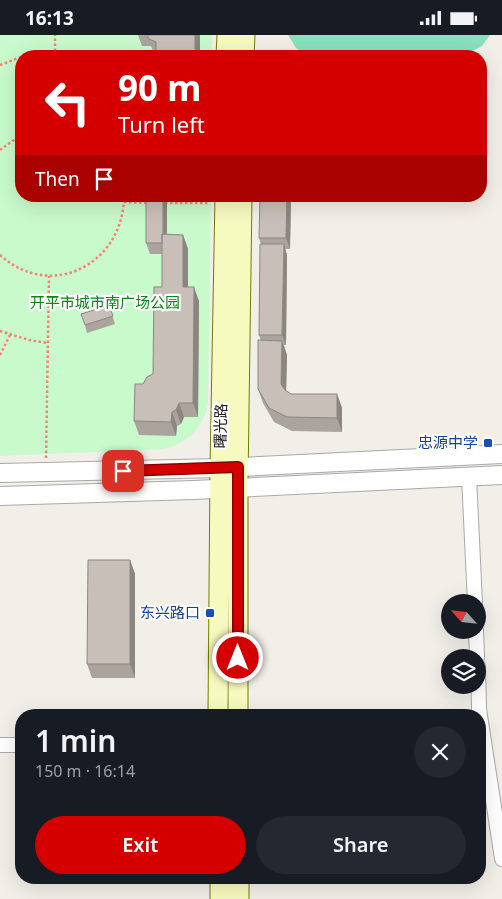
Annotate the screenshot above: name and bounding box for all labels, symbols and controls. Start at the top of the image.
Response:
text: 16:13 [25,5,74,31]
text: 90 m [118,64,201,111]
icon: left [35,70,100,135]
text: Turn left [118,109,205,139]
icon: arrive [90,165,118,193]
text: Then [35,166,80,192]
park label: 开平市城市南广场公园 [30,292,180,312]
street label: 曙光路 [210,403,230,449]
place label: 忠源中学 [418,432,478,452]
marker: 忠源中学 [482,437,494,449]
pin [102,450,144,492]
icon: arrive [109,457,137,485]
north arrow [441,594,486,639]
map controls [441,594,486,694]
place label: 东兴路口 [140,602,200,622]
marker: 东兴路口 [204,607,216,619]
position arrow [211,631,263,683]
button: layers [441,649,486,694]
text: 1 min [35,720,116,761]
button: close [414,726,466,778]
text: 150 m · 16:14 [35,760,135,782]
button: Exit [35,816,246,874]
button: Share [256,816,466,874]

